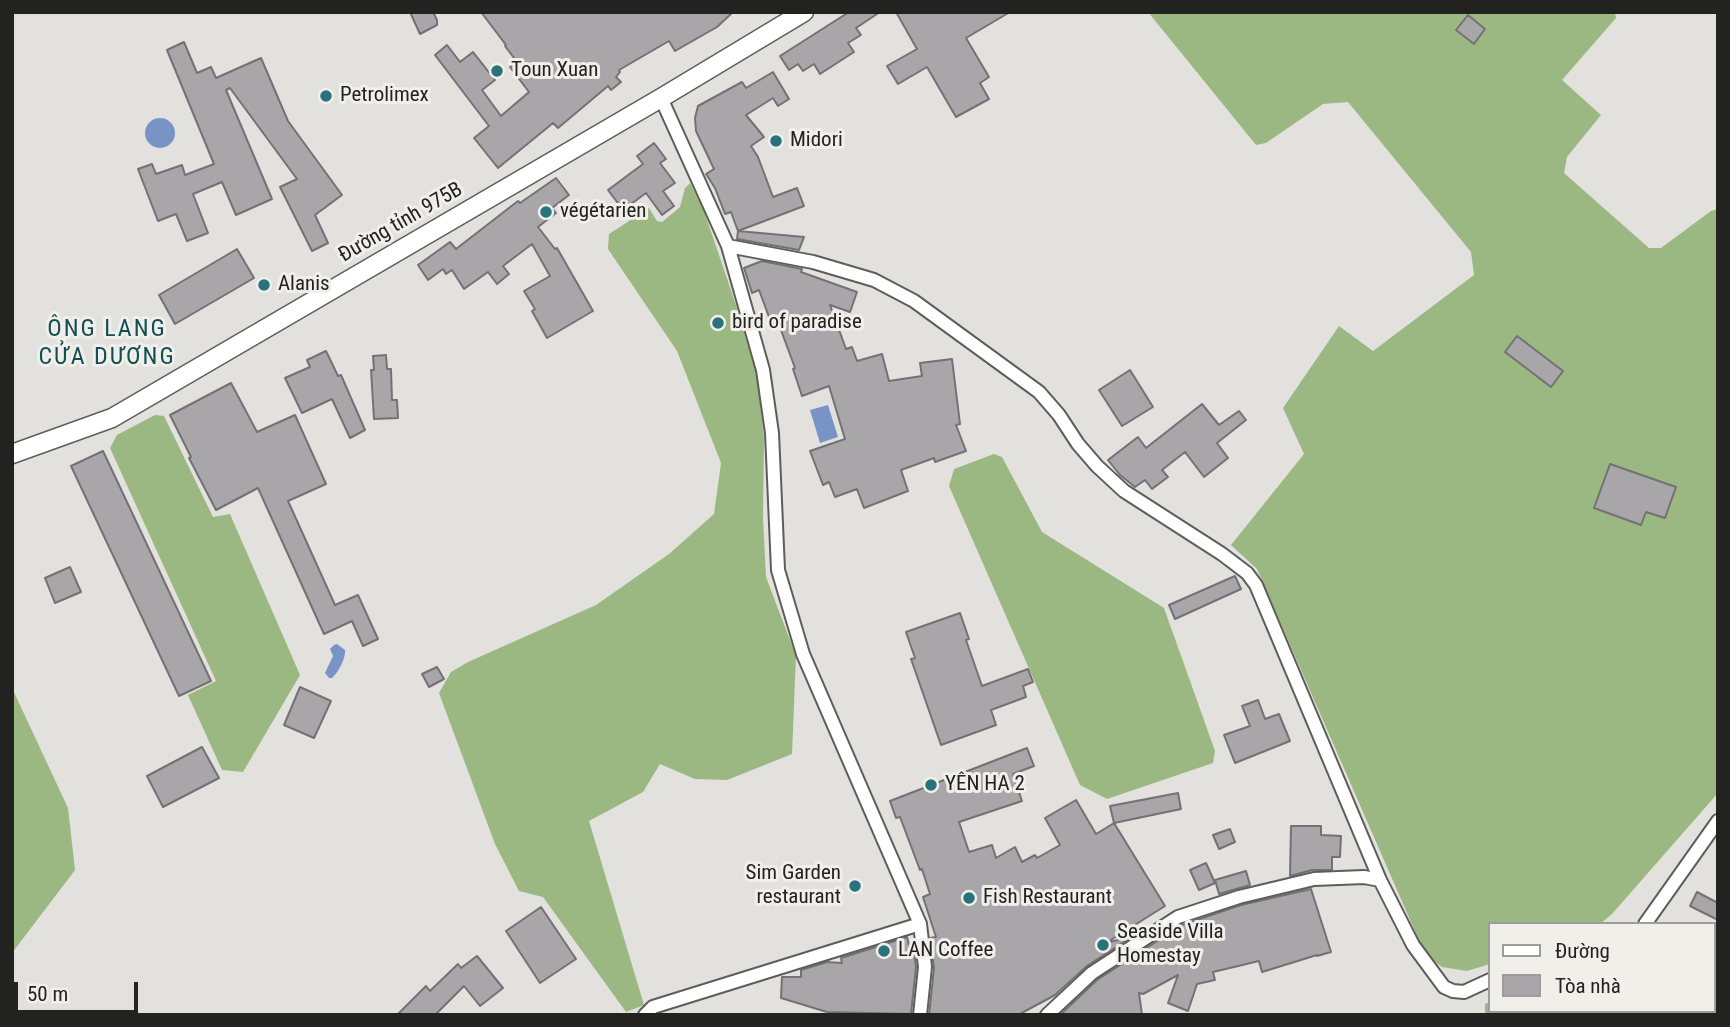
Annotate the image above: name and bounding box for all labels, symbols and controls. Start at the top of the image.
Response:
place label: Toun Xuan [511,58,598,84]
marker: Toun Xuan [489,63,505,79]
place label: Petrolimex [340,83,429,109]
marker: Petrolimex [318,88,334,104]
place label: Midori [790,128,843,154]
marker: Midori [768,133,784,149]
street label: Đường tỉnh 975B [335,177,467,269]
place label: végétarien [560,199,646,225]
marker: végétarien [538,204,554,220]
place label: Alanis [278,272,330,298]
marker: Alanis [256,277,272,293]
place label: bird of paradise [732,310,862,336]
marker: bird of paradise [710,315,726,331]
district label: ÔNG LANG CỬA DƯƠNG [40,316,174,372]
place label: YÊN HA 2 [945,772,1025,798]
marker: YÊN HA 2 [923,777,939,793]
place label: Sim Garden restaurant [746,861,841,911]
marker: Sim Garden restaurant [847,878,863,894]
place label: Fish Restaurant [983,885,1112,911]
marker: Fish Restaurant [961,890,977,906]
place label: Seaside Villa Homestay [1117,920,1224,970]
legend [1488,922,1716,1013]
marker: Seaside Villa Homestay [1095,937,1111,953]
place label: LAN Coffee [898,938,993,964]
text: Đường [1555,939,1610,963]
marker: LAN Coffee [876,943,892,959]
scale bar [18,968,142,1012]
text: Tòa nhà [1555,974,1621,998]
text: 50 m [27,982,68,1006]

